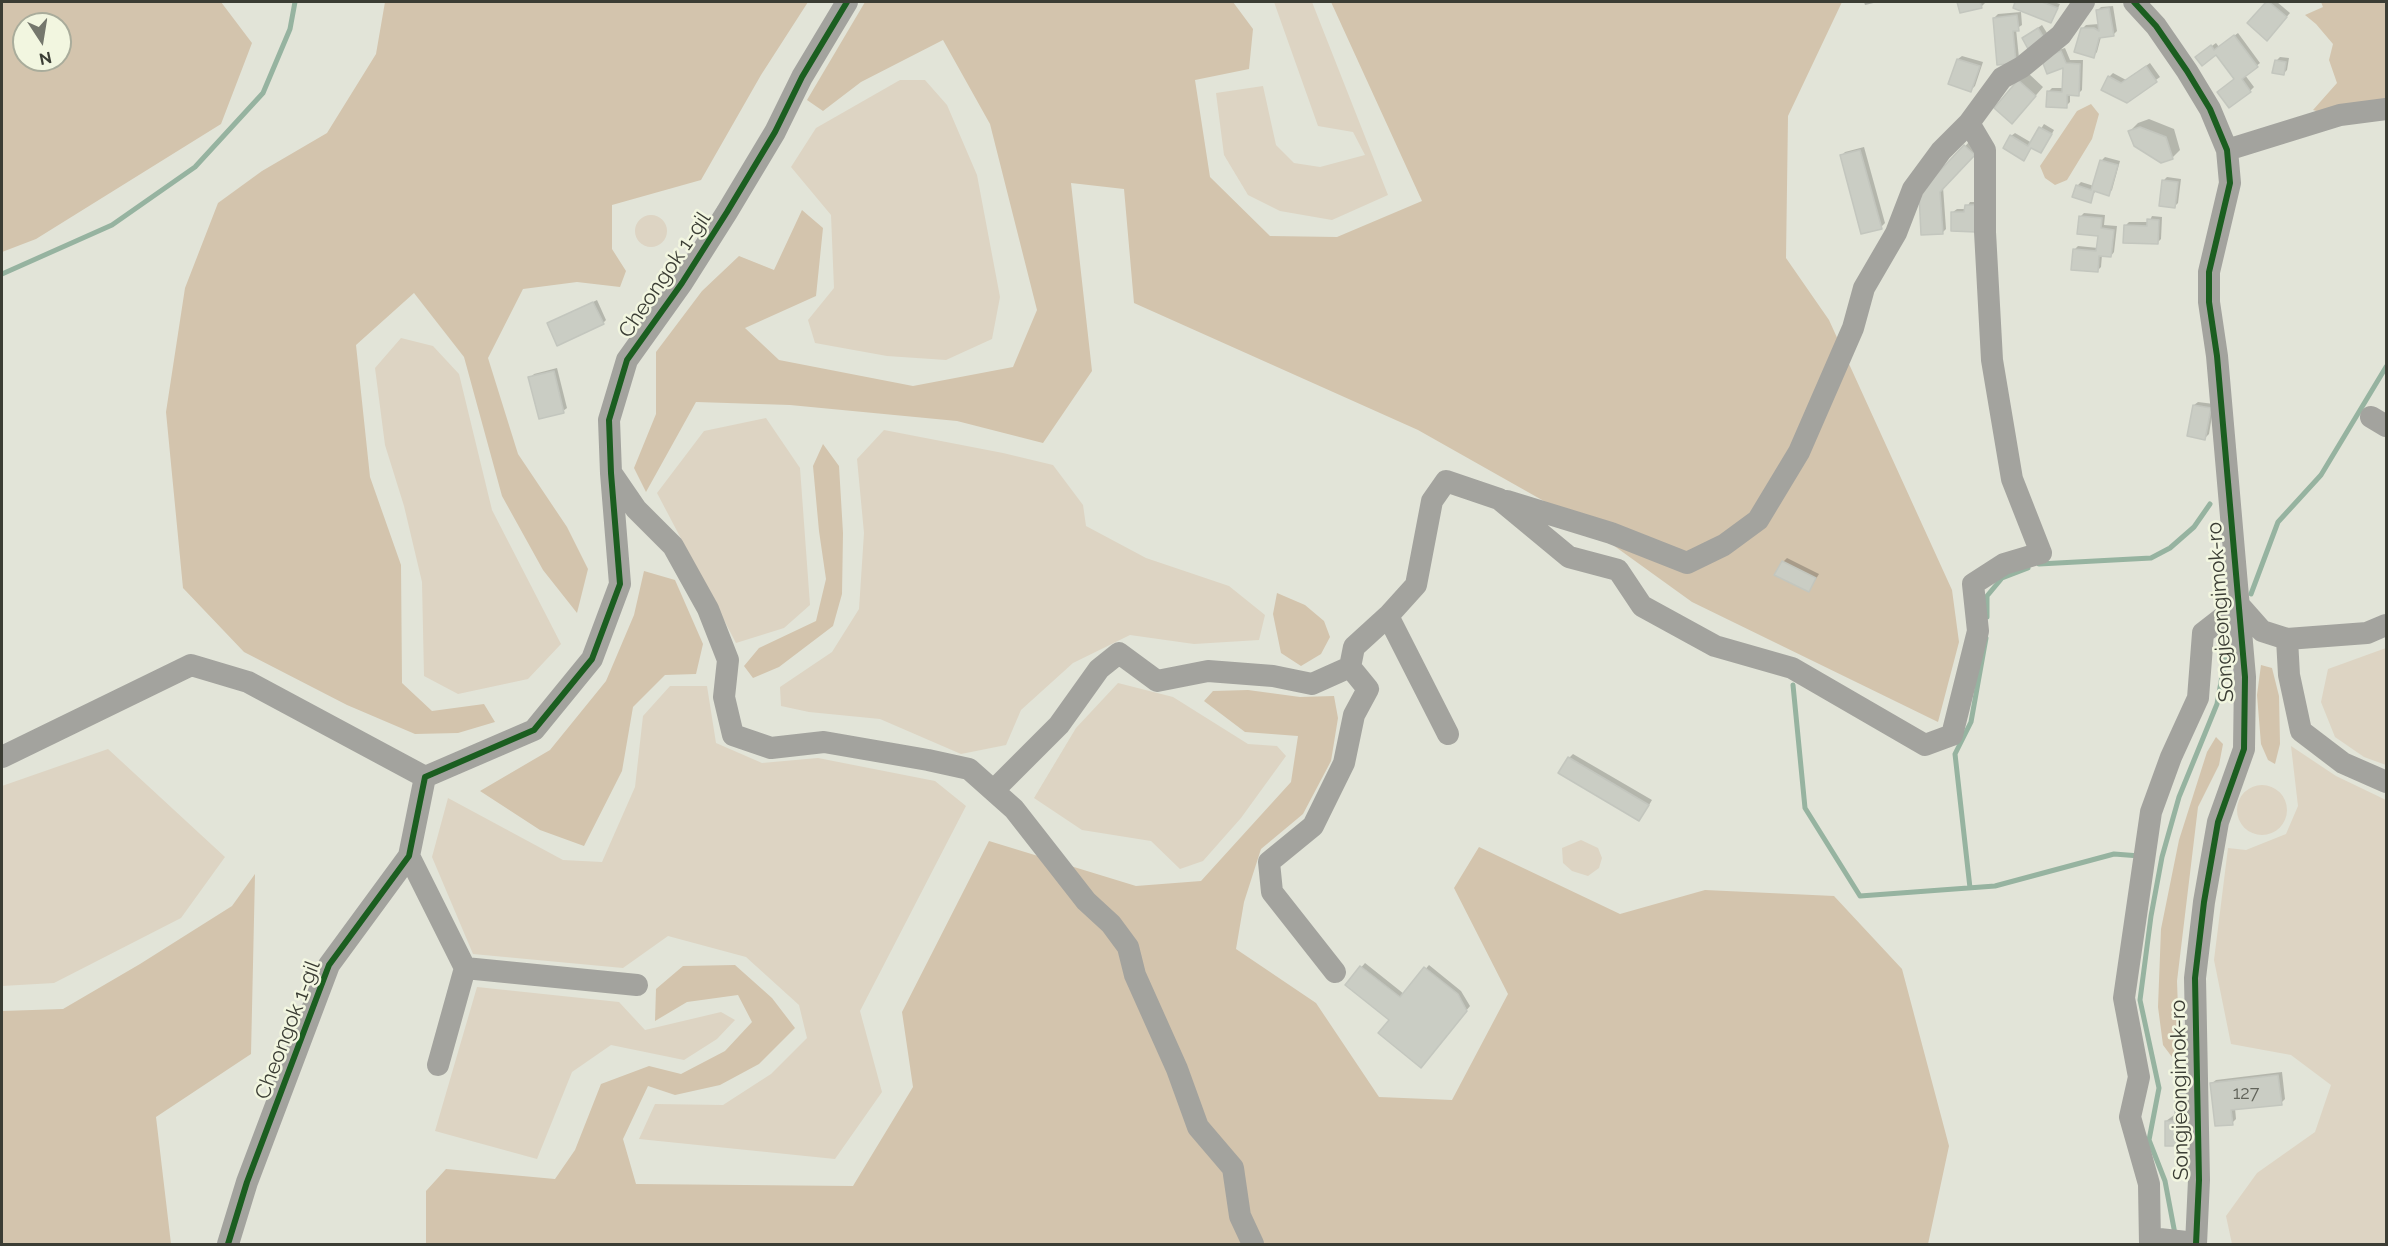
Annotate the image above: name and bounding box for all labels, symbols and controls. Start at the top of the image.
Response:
north arrow [12,12,72,72]
text: N [37,48,53,69]
street label: Cheongok 1-gil [614,207,716,343]
street label: Songjeongimok-ro [2202,521,2240,703]
street label: Cheongok 1-gil [250,957,326,1103]
street label: Songjeongimok-ro [2166,999,2194,1181]
house number: 127 [2233,1083,2259,1105]

